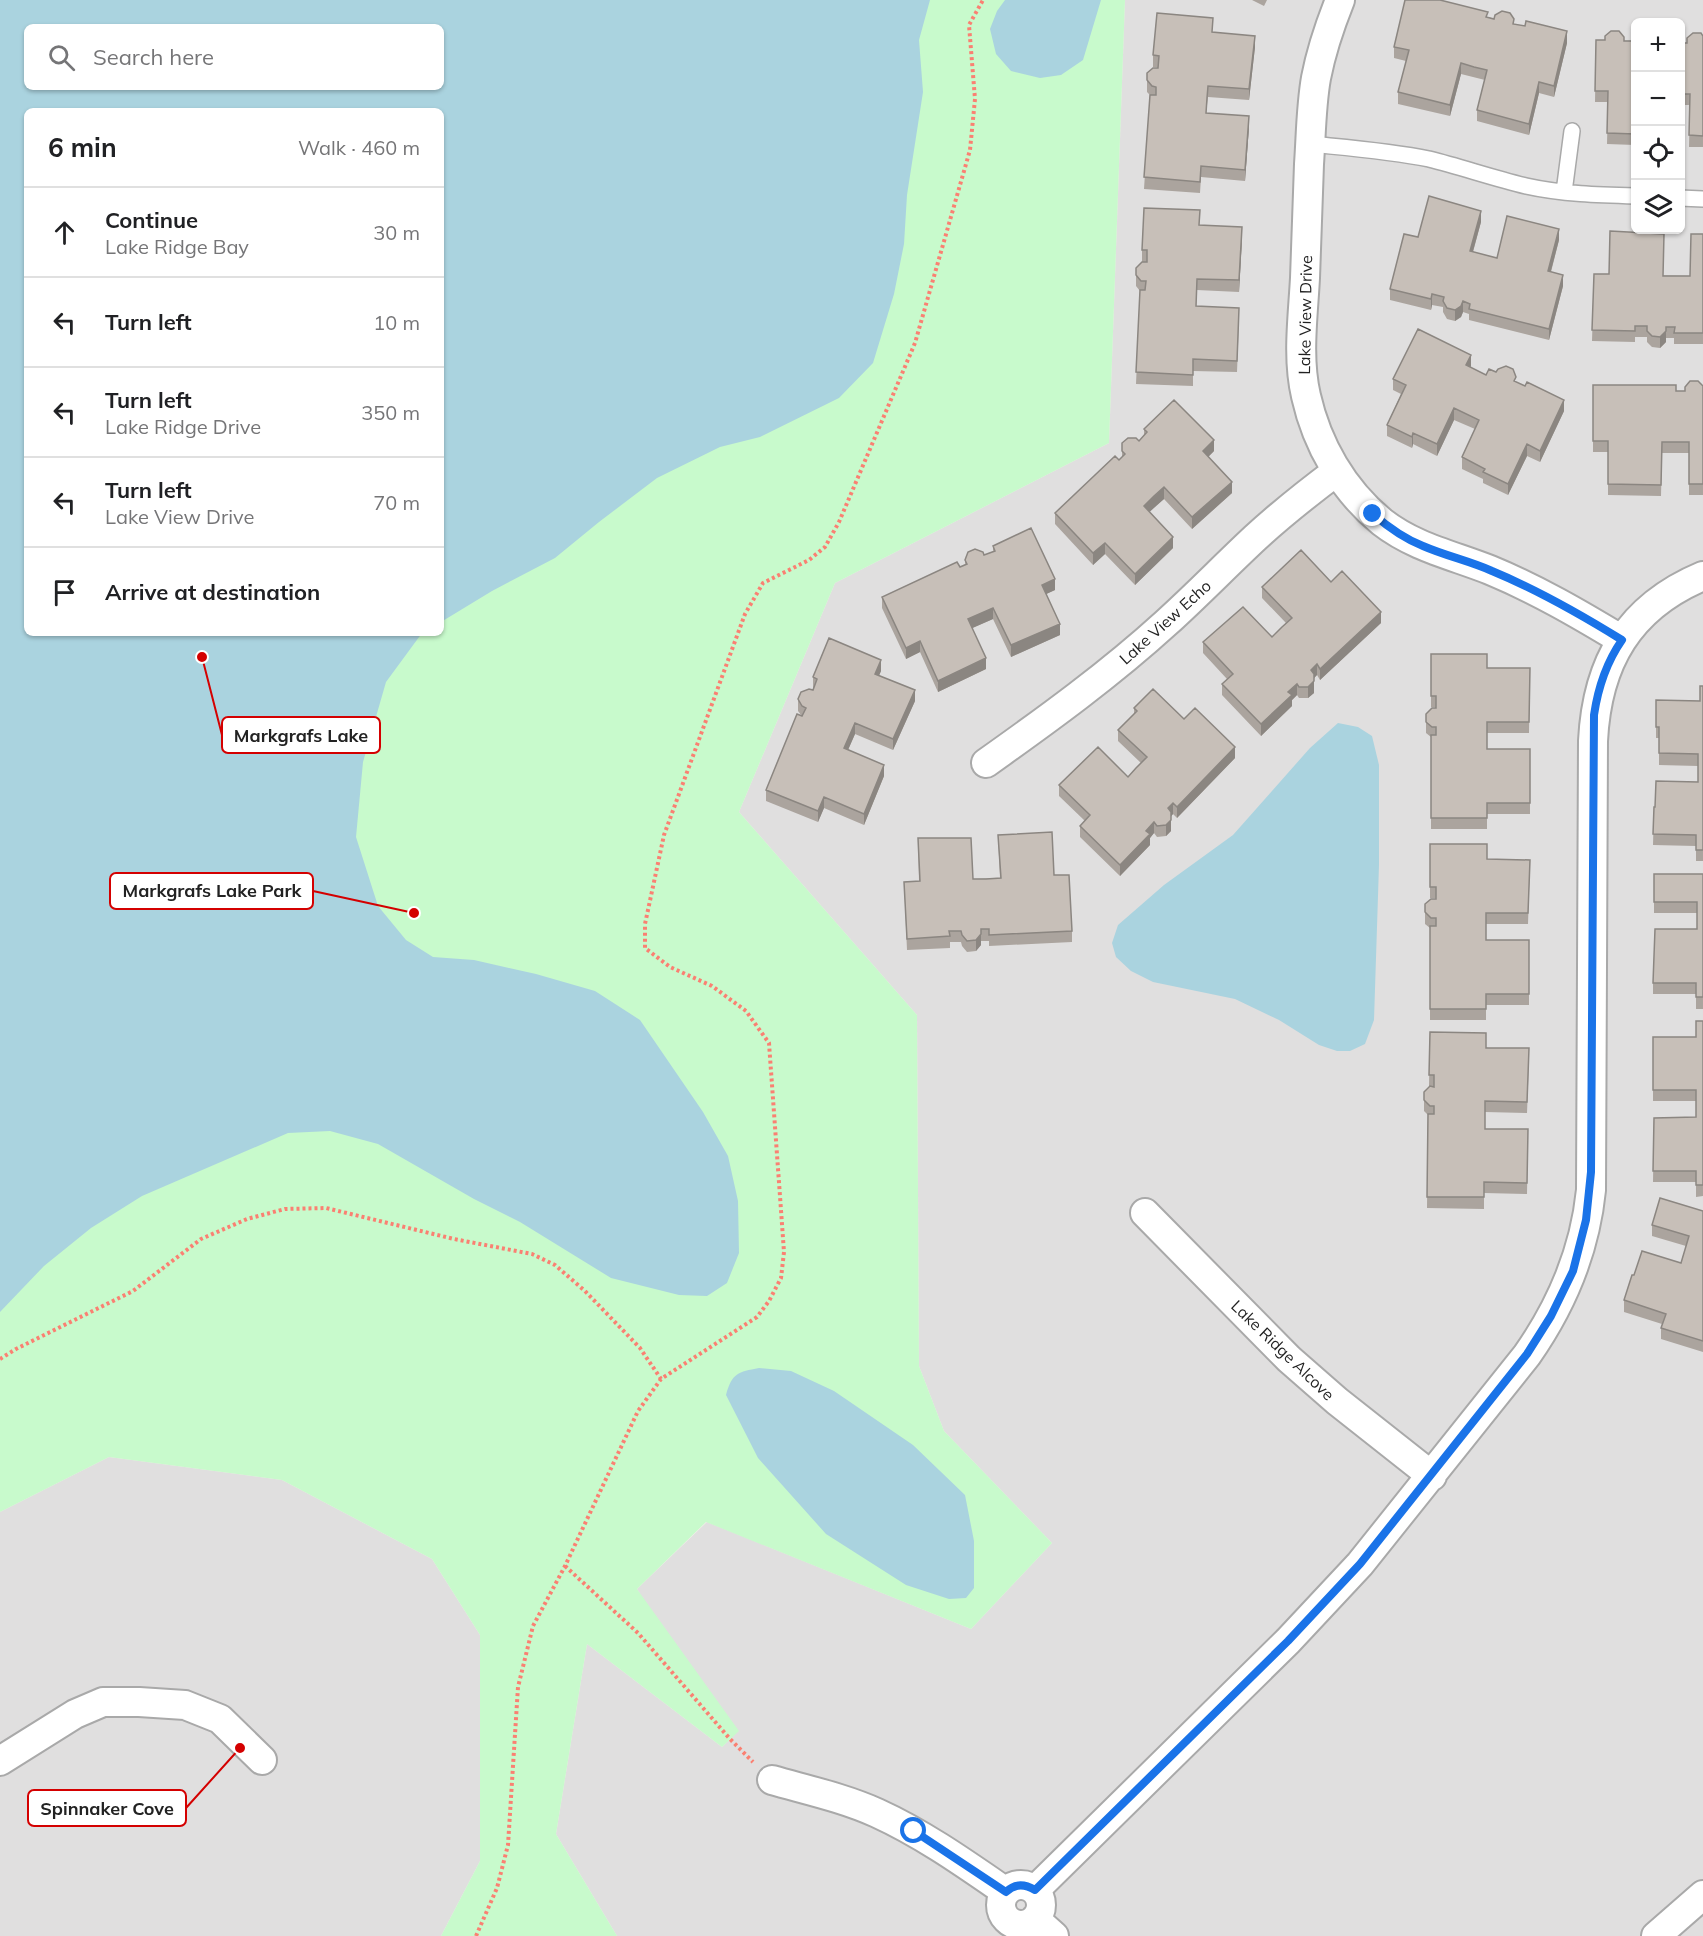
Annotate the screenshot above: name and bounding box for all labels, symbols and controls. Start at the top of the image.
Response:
map controls [1631,18,1685,234]
button: + [1631,18,1685,72]
search box [24,24,444,90]
icon: search [45,41,78,74]
text: Search here [93,43,214,71]
button: − [1631,72,1685,126]
button: locate [1631,126,1685,180]
text: 6 min [48,131,117,164]
text: Walk · 460 m [298,135,420,160]
button: layers [1631,180,1685,234]
text: Continue [105,206,198,234]
icon: ahead [48,216,81,249]
text: 30 m [373,220,420,245]
text: Lake Ridge Bay [105,234,249,259]
street label: Lake View Drive [1294,255,1316,375]
icon: left [48,306,81,339]
text: Turn left [105,308,192,336]
text: 10 m [373,310,420,335]
text: Turn left [105,386,192,414]
icon: left [48,396,81,429]
text: 350 m [361,400,420,425]
text: Lake Ridge Drive [105,414,261,439]
text: Turn left [105,476,192,504]
icon: left [48,486,81,519]
text: 70 m [373,490,420,515]
route end [1359,500,1385,526]
text: Lake View Drive [105,504,254,529]
icon: arrive [48,576,81,609]
street label: Lake View Echo [1115,576,1215,668]
text: Arrive at destination [105,578,320,606]
callout: Markgrafs Lake [222,717,380,753]
text: Markgrafs Lake [234,724,368,747]
callout: Markgrafs Lake Park [110,873,313,909]
text: Markgrafs Lake Park [122,879,303,902]
street label: Lake Ridge Alcove [1227,1296,1339,1404]
callout: Spinnaker Cove [28,1790,186,1826]
text: Spinnaker Cove [40,1797,174,1820]
route start [900,1817,926,1843]

